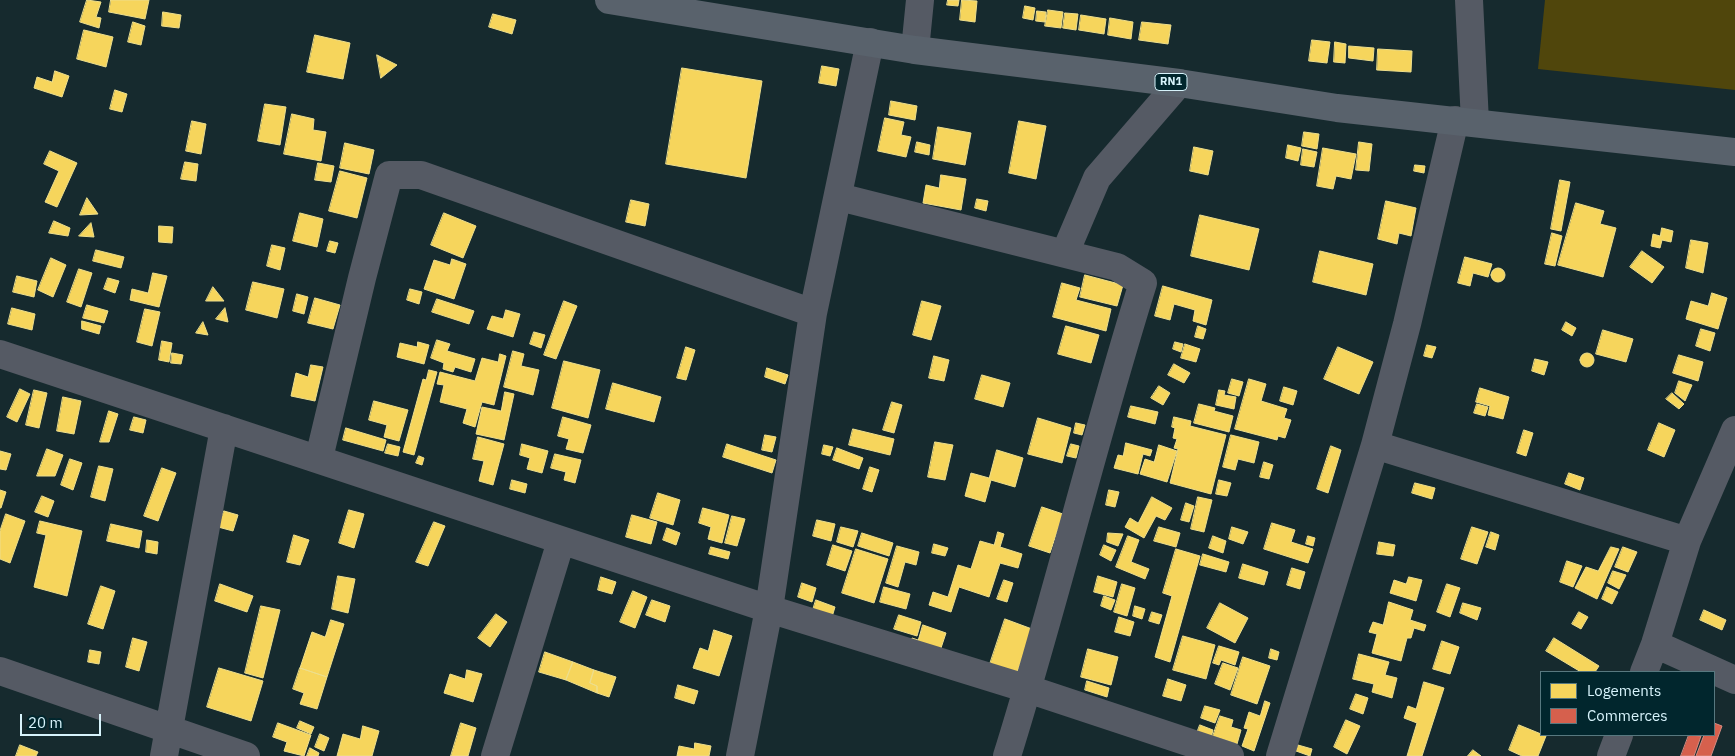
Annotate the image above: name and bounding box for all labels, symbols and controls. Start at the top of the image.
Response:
road number: RN1 [1155,74,1187,90]
legend [1540,671,1715,736]
text: Logements [1587,681,1661,700]
scale bar [22,704,104,736]
text: Commerces [1587,706,1668,725]
text: 20 m [28,713,63,732]

